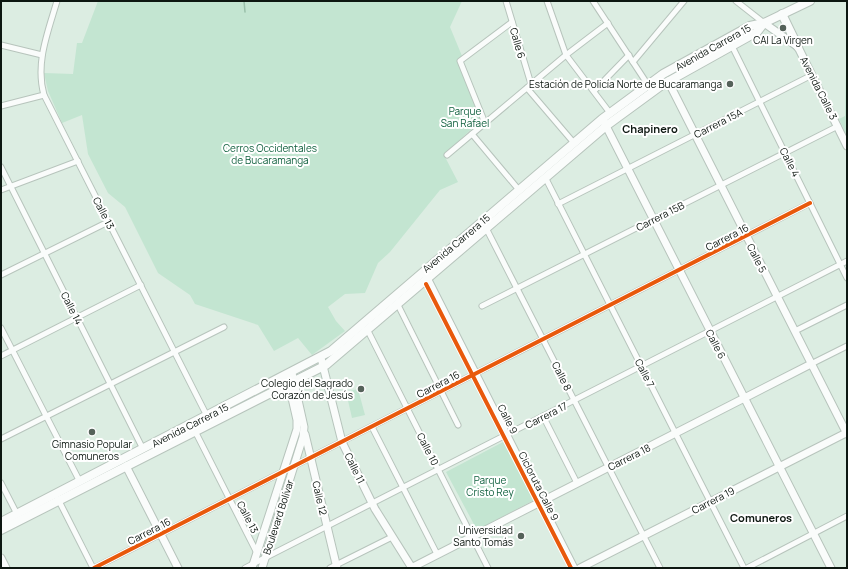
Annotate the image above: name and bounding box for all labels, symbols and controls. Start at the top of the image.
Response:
street label: Avenida Carrera 15 [673,20,754,74]
marker: CAI La Virgen [778,23,788,33]
street label: Calle 6 [507,26,529,60]
place label: CAI La Virgen [753,33,813,47]
street label: Avenida Calle 3 [797,54,841,122]
place label: Estación de Policía Norte de Bucaramanga [529,77,722,91]
marker: Estación de Policía Norte de Bucaramanga [725,79,735,89]
park label: Parque San Rafael [441,104,489,130]
street label: Carrera 15A [691,105,745,141]
district label: Chapinero [622,121,678,136]
park label: Cerros Occidentales de Bucaramanga [223,141,317,167]
street label: Calle 4 [777,145,803,179]
street label: Calle 13 [90,194,118,232]
street label: Carrera 15B [633,198,687,234]
street label: Avenida Carrera 15 [419,210,493,276]
street label: Carrera 16 [703,220,751,254]
street label: Calle 5 [744,241,770,275]
street label: Calle 14 [58,289,86,327]
street label: Calle 6 [703,327,729,361]
street label: Calle 7 [632,356,658,390]
street label: Calle 8 [549,359,575,393]
street label: Carrera 16 [414,367,462,401]
place label: Colegio del Sagrado Corazón de Jesús [261,376,353,402]
marker: Colegio del Sagrado Corazón de Jesús [356,384,366,394]
street label: Carrera 17 [523,398,569,432]
street label: Avenida Carrera 15 [149,399,231,450]
street label: Calle 9 [495,402,521,436]
marker: Gimnasio Popular Comuneros [87,427,97,437]
street label: Calle 10 [414,430,442,468]
place label: Gimnasio Popular Comuneros [52,437,132,463]
street label: Carrera 18 [605,440,653,474]
street label: Cicloruta Calle 9 [516,449,562,523]
street label: Calle 11 [341,450,369,486]
park label: Parque Cristo Rey [466,473,514,499]
street label: Boulevard Bolívar [259,477,297,556]
street label: Calle 12 [309,479,331,517]
street label: Carrera 19 [689,483,737,517]
street label: Calle 13 [234,498,262,536]
district label: Comuneros [730,510,792,525]
street label: Carrera 16 [125,514,173,548]
place label: Universidad Santo Tomás [453,523,513,549]
marker: Universidad Santo Tomás [516,531,526,541]

